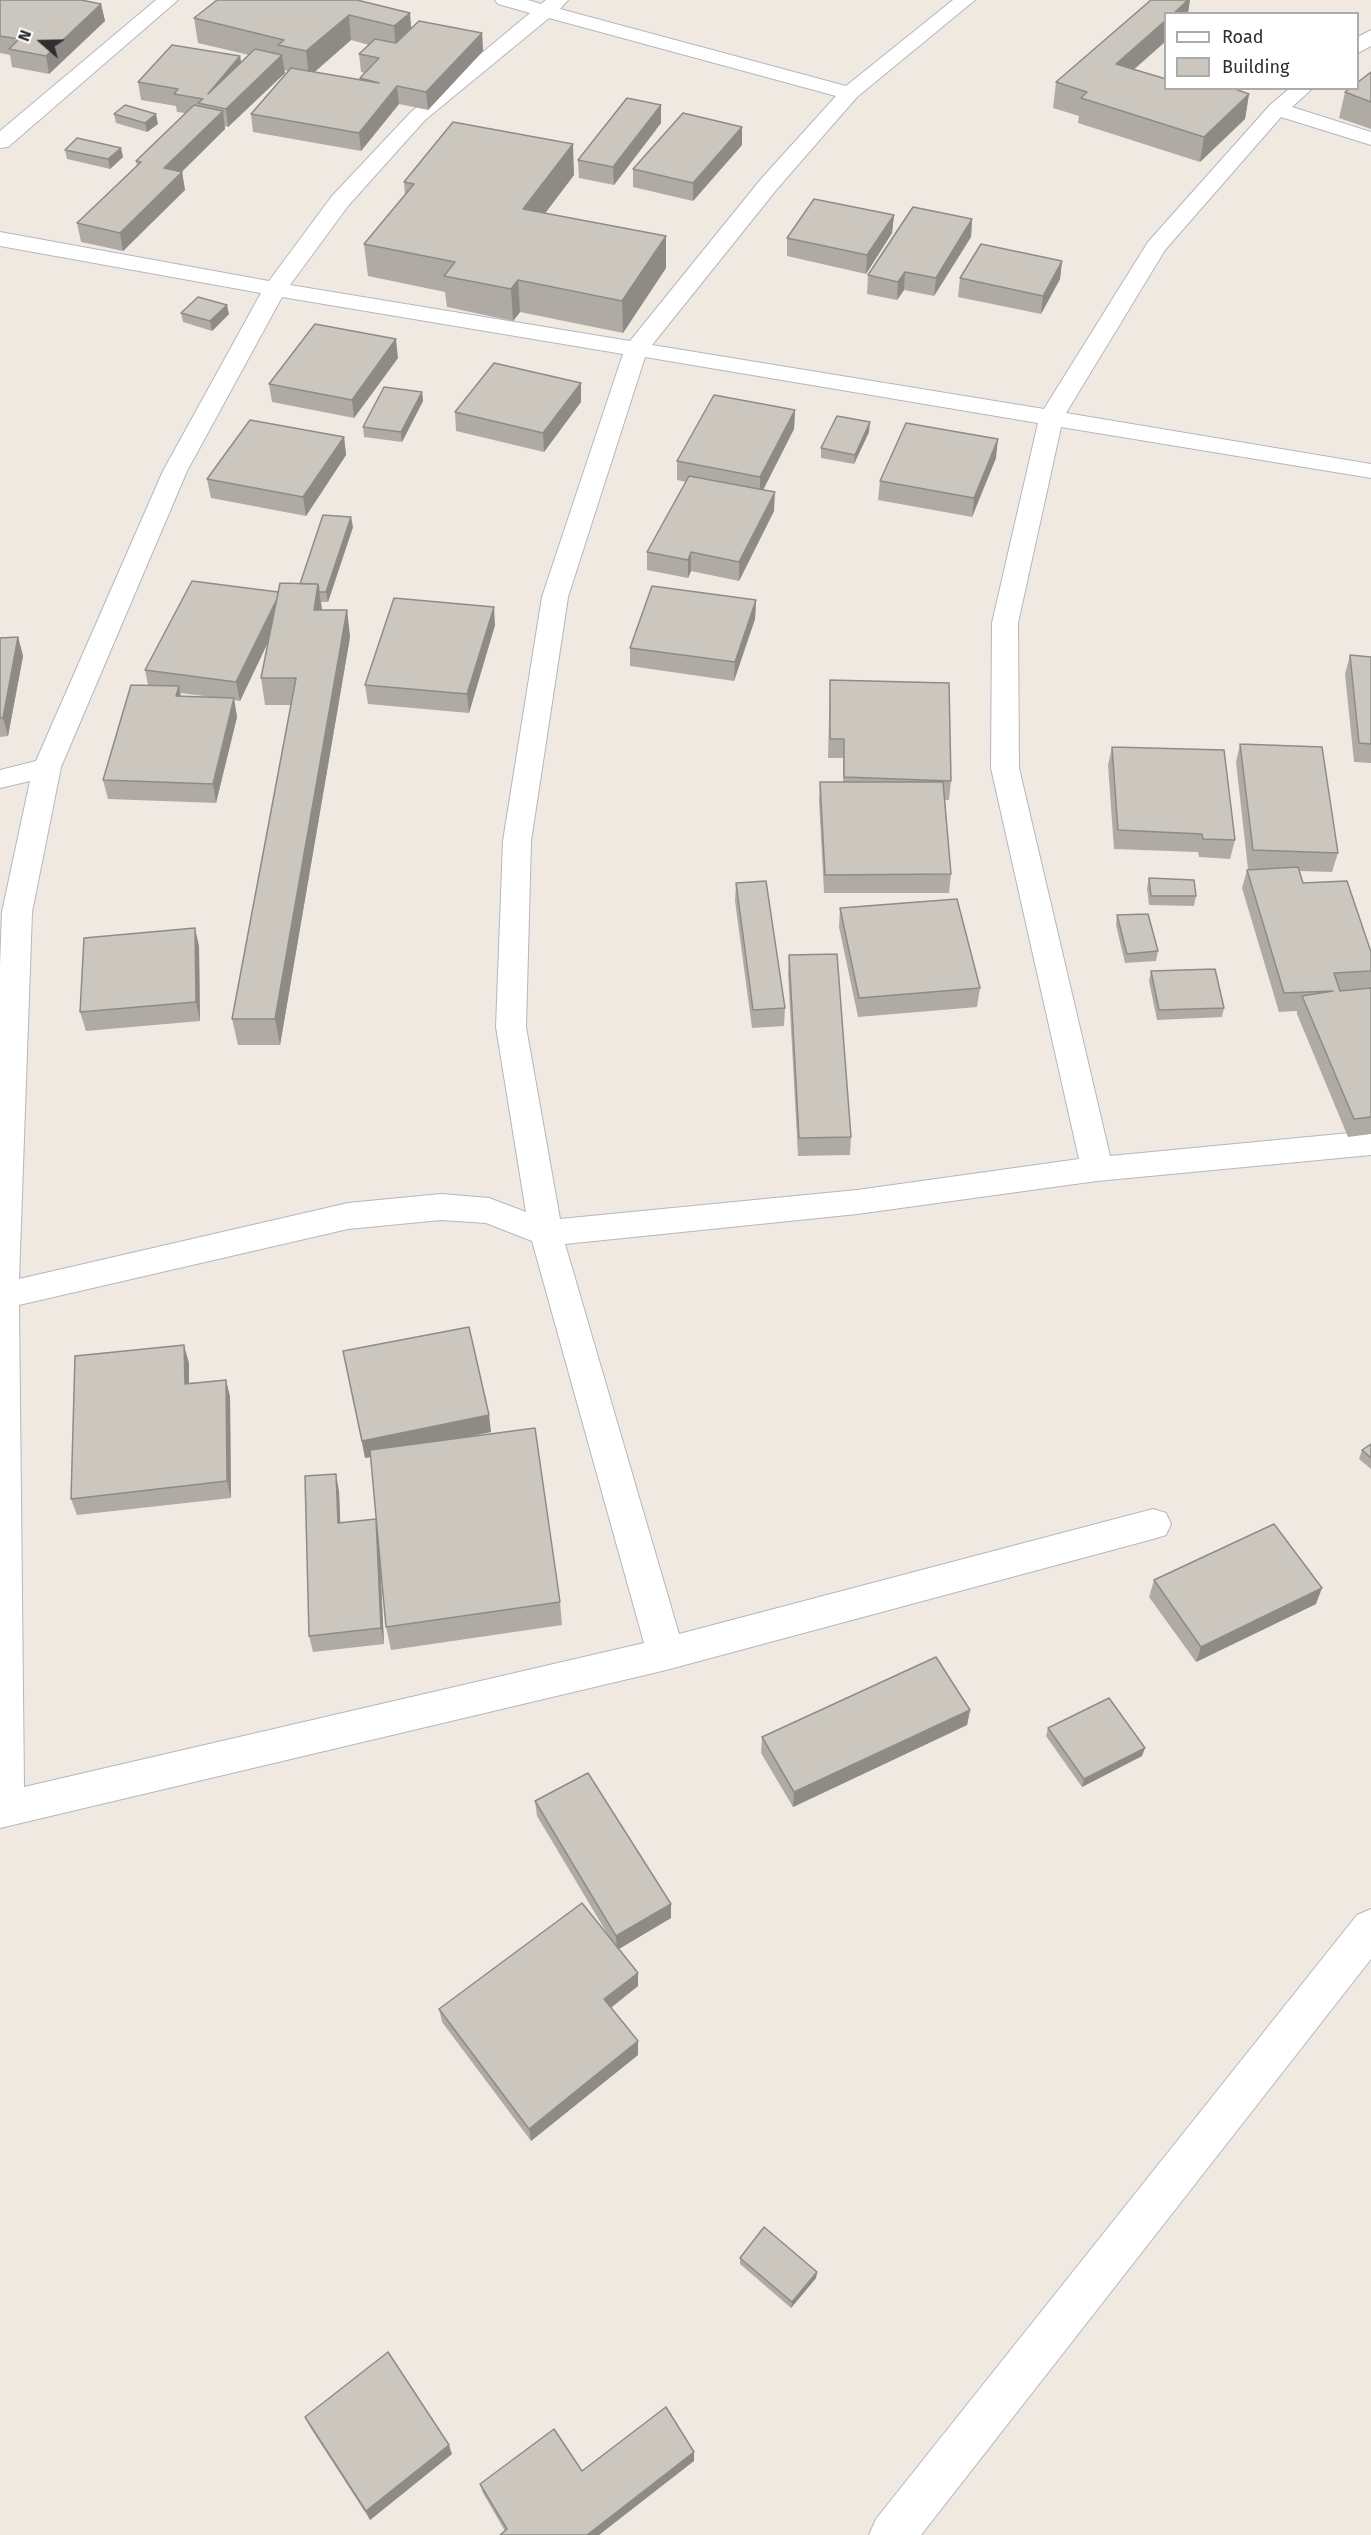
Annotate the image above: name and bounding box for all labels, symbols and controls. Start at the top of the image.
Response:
north arrow [12,12,72,72]
legend [1164,12,1359,90]
text: Road [1222,26,1264,48]
text: N [14,27,35,44]
text: Building [1222,56,1289,78]

